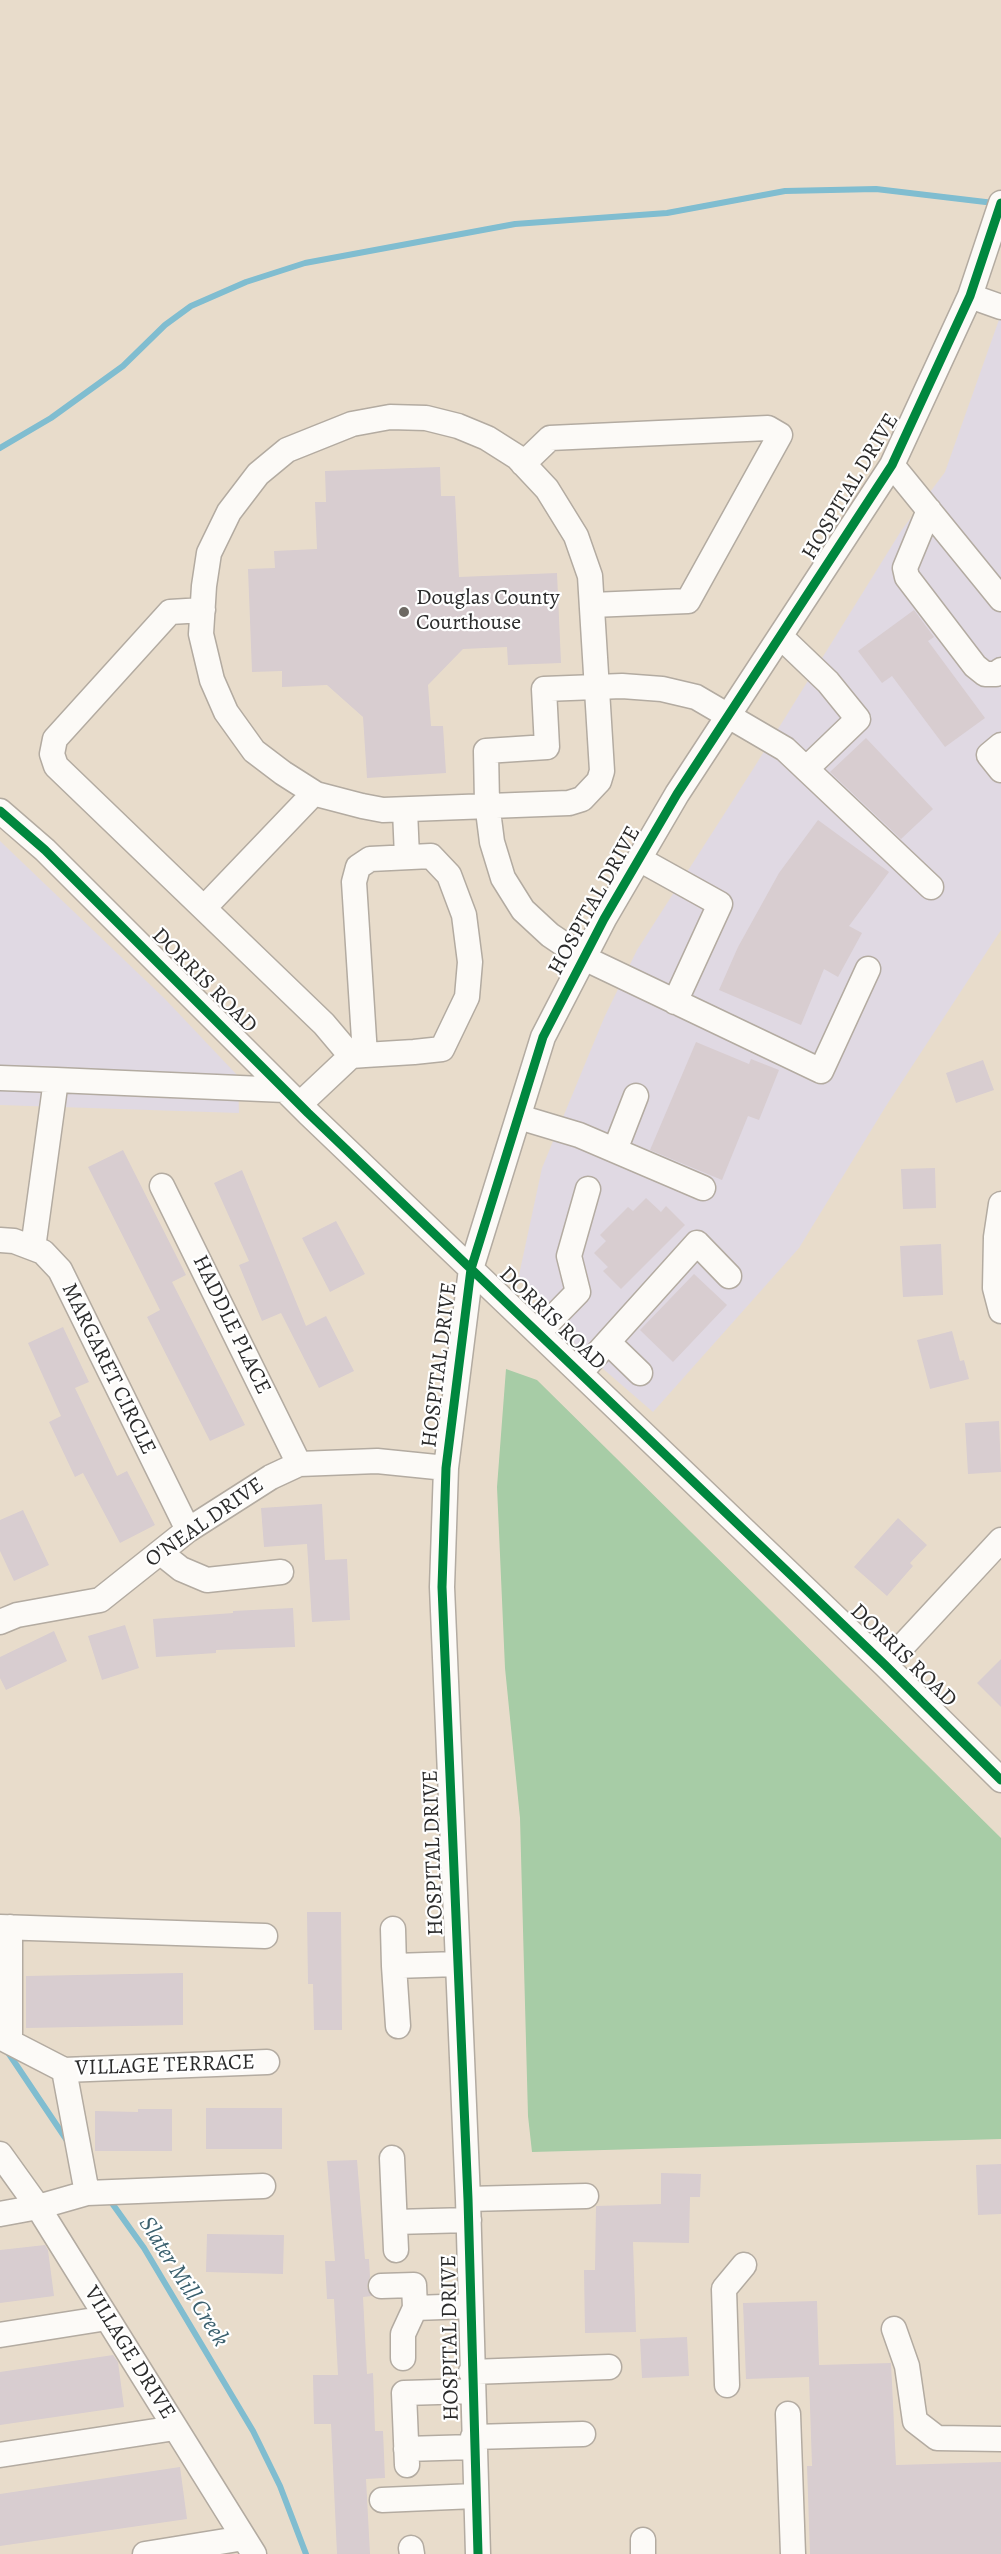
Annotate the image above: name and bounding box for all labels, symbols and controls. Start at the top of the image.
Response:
street label: HOSPITAL DRIVE [797,409,905,565]
place label: Douglas County Courthouse [416,586,559,638]
marker: Douglas County Courthouse [397,605,411,619]
street label: HOSPITAL DRIVE [543,822,647,980]
street label: DORRIS ROAD [146,923,262,1039]
street label: HADDLE PLACE [186,1251,276,1399]
street label: DORRIS ROAD [493,1262,611,1376]
street label: MARGARET CIRCLE [55,1279,161,1459]
street label: HOSPITAL DRIVE [417,1281,463,1449]
street label: O'NEAL DRIVE [141,1472,269,1574]
street label: DORRIS ROAD [844,1599,962,1713]
street label: HOSPITAL DRIVE [418,1769,450,1937]
street label: VILLAGE TERRACE [75,2050,255,2082]
water label: Slater Mill Creek [132,2212,234,2352]
street label: HOSPITAL DRIVE [436,2255,466,2421]
street label: VILLAGE DRIVE [78,2282,180,2424]

